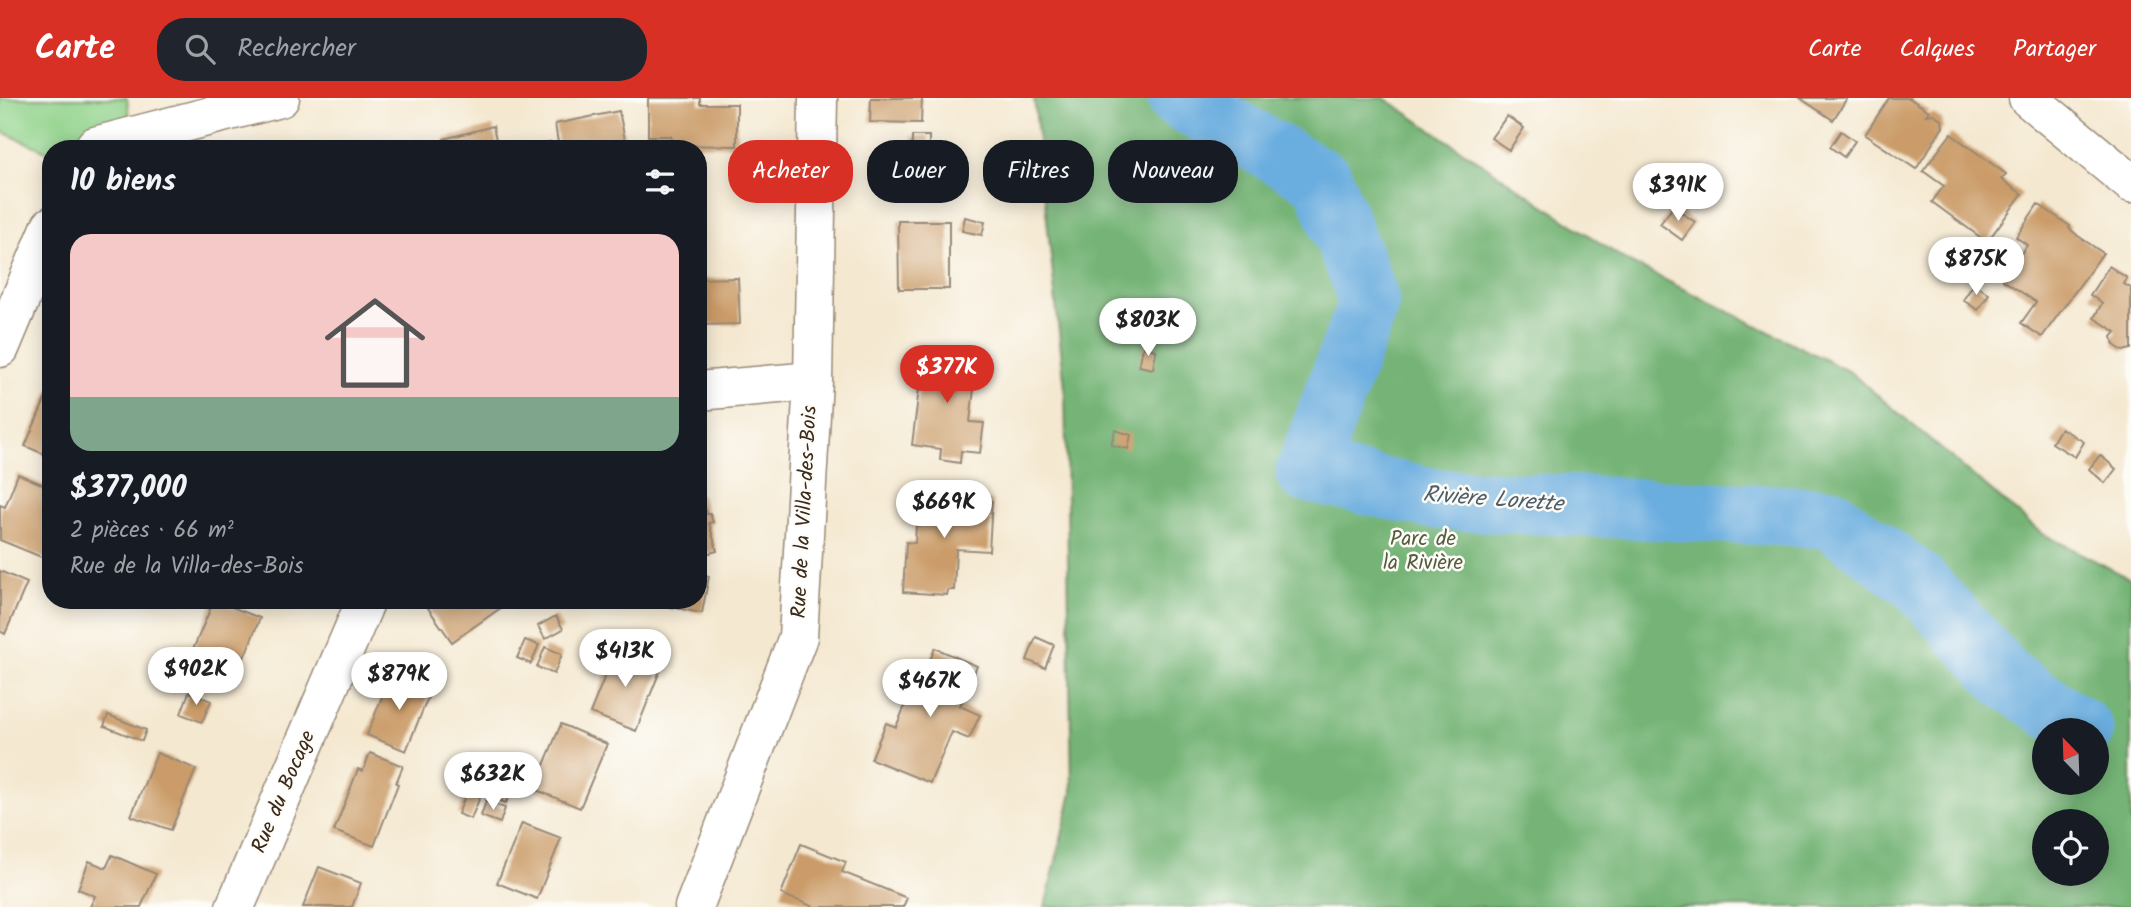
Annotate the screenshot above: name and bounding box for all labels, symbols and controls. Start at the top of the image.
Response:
search box [157,18,647,81]
text: Carte [35,23,115,76]
text: Rechercher [237,28,356,70]
icon: search [181,30,219,68]
text: Carte [1808,30,1862,69]
text: Calques [1900,30,1975,69]
text: Partager [2013,30,2096,69]
chip: Acheter [728,140,853,203]
chip: Louer [867,140,969,203]
chip: Filtres [983,140,1094,203]
chip: Nouveau [1108,140,1238,203]
text: 10 biens [70,158,176,206]
icon: filters [641,163,679,201]
pin: $391K [1629,164,1727,223]
text: $391K [1649,168,1707,204]
pin: $875K [1927,238,2025,297]
text: $875K [1944,242,2008,278]
icon: home [312,280,438,406]
pin: $803K [1099,299,1197,358]
text: $803K [1115,303,1181,339]
pin: $377K [898,345,996,405]
text: $377K [916,350,978,386]
street label: Rue de la Villa-des-Bois [783,405,827,619]
text: $377,000 [70,465,187,513]
water label: Rivière Lorette [1422,477,1567,523]
pin: $669K [895,480,993,540]
text: $669K [912,485,976,521]
text: 2 pièces · 66 m² [70,513,234,549]
park label: Parc de la Rivière [1383,523,1464,580]
text: Rue de la Villa-des-Bois [70,549,304,585]
pin: $413K [576,630,674,689]
text: $413K [595,634,655,670]
pin: $902K [147,648,245,707]
text: $902K [164,652,228,688]
pin: $879K [350,652,448,712]
text: $879K [367,657,431,693]
pin: $467K [881,660,979,719]
text: $467K [898,664,962,700]
north arrow [2032,718,2109,794]
map controls [2032,718,2109,886]
street label: Rue du Bocage [243,725,325,859]
pin: $632K [444,752,542,812]
text: $632K [460,757,526,793]
button: locate [2032,809,2109,886]

